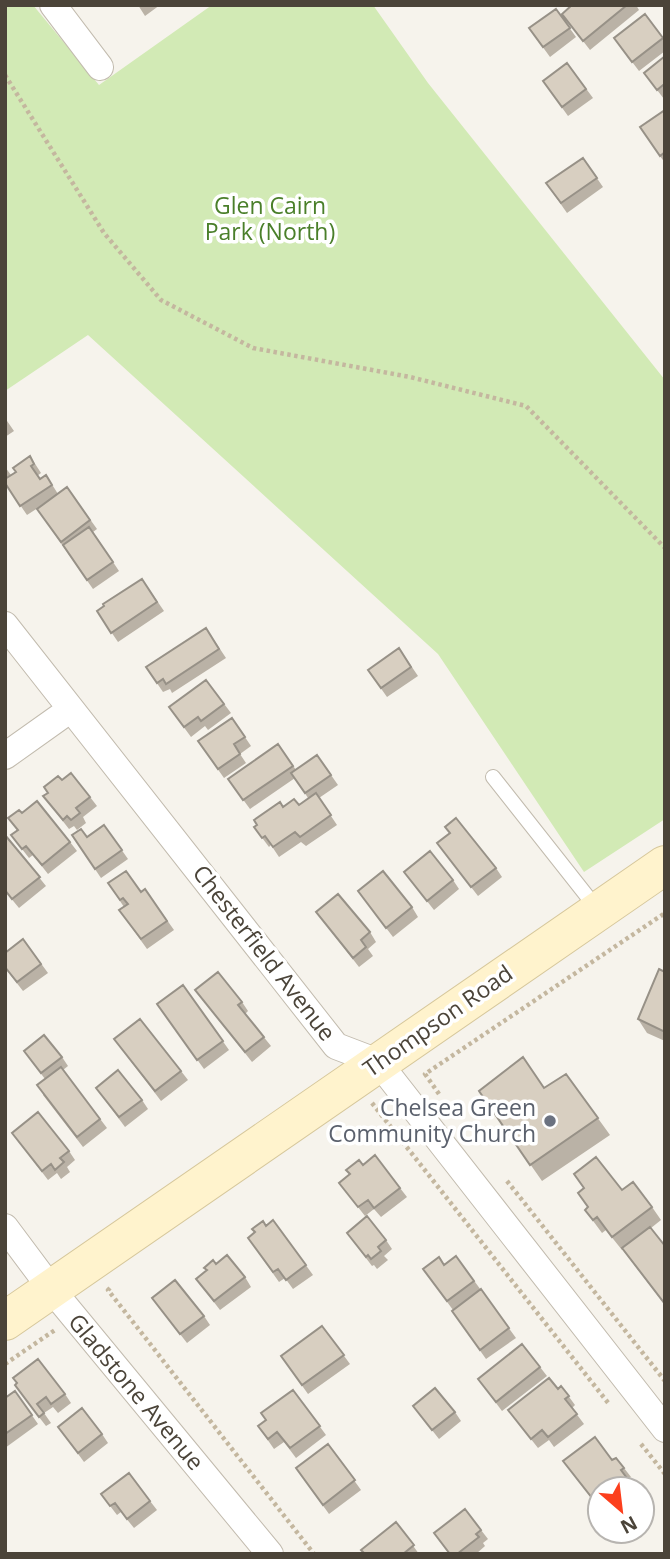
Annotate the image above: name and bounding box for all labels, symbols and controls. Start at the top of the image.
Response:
park label: Glen Cairn Park (North) [205,189,335,247]
street label: Chesterfield Avenue [186,858,344,1047]
street label: Thompson Road [356,957,519,1084]
place label: Chelsea Green Community Church [328,1091,536,1149]
marker: Chelsea Green Community Church [542,1113,558,1129]
street label: Gladstone Avenue [62,1306,212,1477]
north arrow [586,1475,656,1545]
text: N [616,1510,642,1540]

